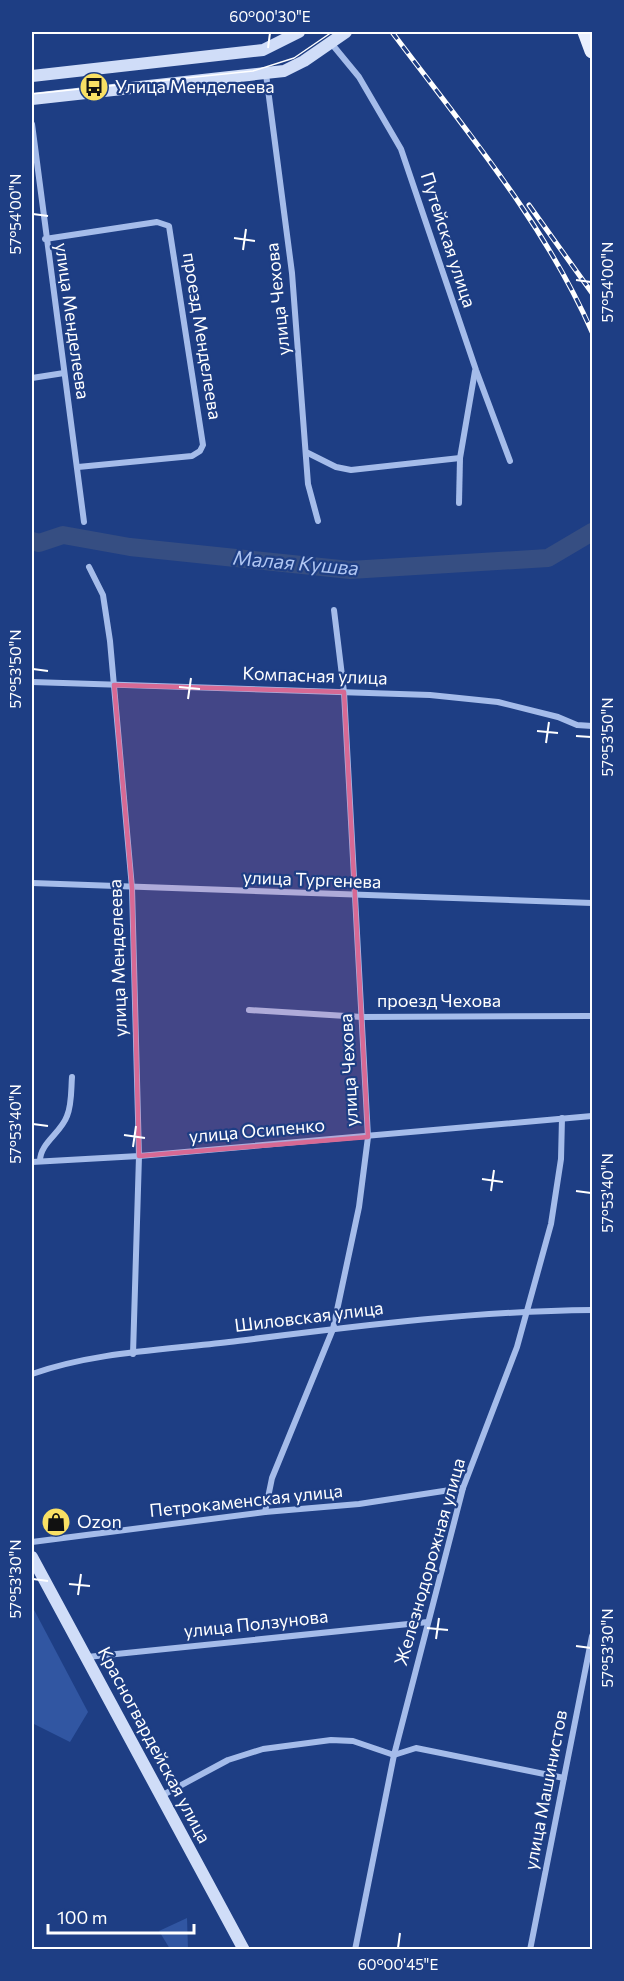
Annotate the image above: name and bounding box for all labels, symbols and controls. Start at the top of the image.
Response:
text: 60°00'30"E [229,7,311,25]
bus stop icon: Улица Менделеева [78,71,110,103]
place label: Улица Менделеева [115,75,275,97]
street label: Путейская улица [417,169,481,310]
text: 57°54'00"N [6,174,24,254]
street label: улица Менделеева [51,241,95,401]
street label: улица Чехова [260,242,294,357]
text: 57°54'00"N [598,242,616,322]
street label: проезд Менделеева [179,251,227,421]
water label: Малая Кушва [232,545,360,579]
text: 57°53'50"N [6,629,24,709]
street label: Компасная улица [242,661,388,689]
text: 57°53'50"N [598,697,616,777]
street label: улица Тургенева [242,866,382,892]
street label: улица Менделеева [103,879,131,1037]
street label: проезд Чехова [377,989,501,1011]
street label: улица Чехова [334,1013,362,1127]
text: 57°53'40"N [6,1084,24,1164]
street label: улица Осипенко [188,1113,326,1147]
text: 57°53'40"N [598,1153,616,1233]
street label: Шиловская улица [233,1296,385,1336]
street label: Железнодорожная улица [389,1455,469,1668]
street label: Петрокаменская улица [148,1479,344,1521]
shop icon: Ozon [40,1506,72,1538]
place label: Ozon [77,1510,122,1532]
text: 57°53'30"N [6,1539,24,1619]
street label: улица Ползунова [183,1604,329,1642]
text: 57°53'30"N [598,1608,616,1688]
street label: Красногвардейская улица [94,1642,216,1847]
street label: улица Машинистов [519,1708,571,1872]
scale bar [48,1897,194,1935]
text: 100 m [57,1906,107,1928]
text: 60°00'45"E [358,1955,438,1973]

